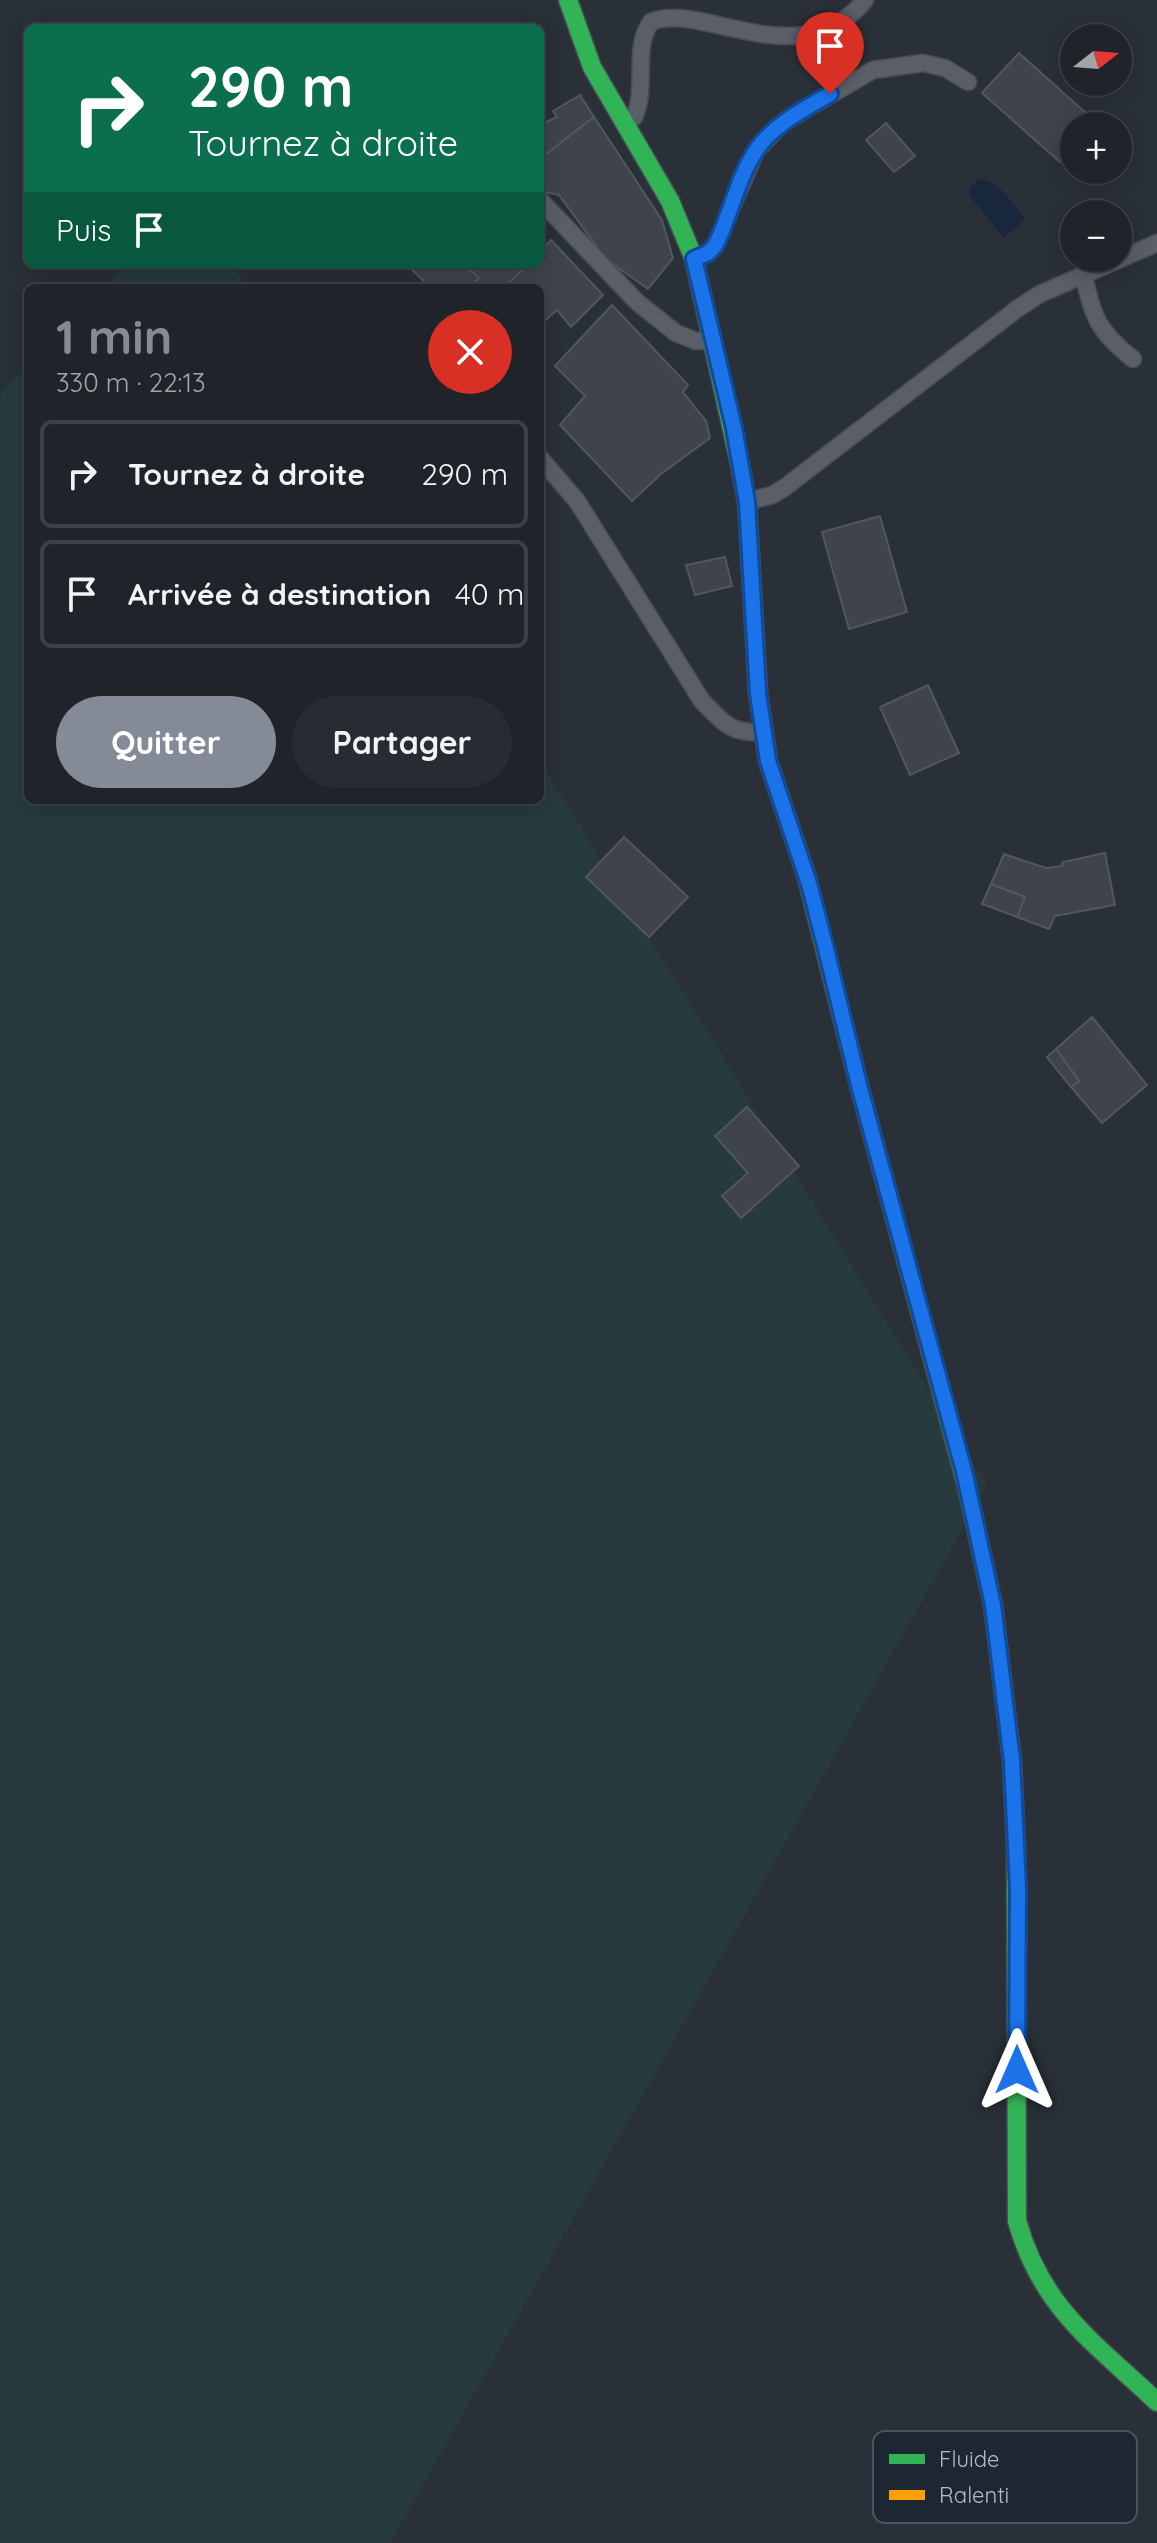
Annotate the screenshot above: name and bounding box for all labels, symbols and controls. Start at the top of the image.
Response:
pin [796,12,864,94]
icon: arrive [808,24,852,68]
north arrow [1060,24,1132,96]
map controls [1060,24,1132,272]
text: 290 m [188,51,353,121]
icon: right [56,56,160,160]
button: + [1060,112,1132,184]
text: Tournez à droite [188,120,458,165]
button: − [1060,200,1132,272]
icon: arrive [127,208,171,252]
text: Puis [56,211,111,249]
text: 1 min [56,306,172,366]
button: close [428,310,512,394]
text: 330 m · 22:13 [56,366,206,399]
icon: right [60,452,104,496]
text: Tournez à droite [128,455,365,493]
text: 290 m [421,455,508,493]
icon: arrive [60,572,104,616]
text: Arrivée à destination [128,575,431,613]
text: 40 m [455,575,524,613]
button: Quitter [56,696,276,788]
button: Partager [292,696,512,788]
position arrow [975,2028,1059,2112]
legend [873,2431,1137,2523]
text: Fluide [939,2445,999,2473]
text: Ralenti [939,2481,1009,2509]

